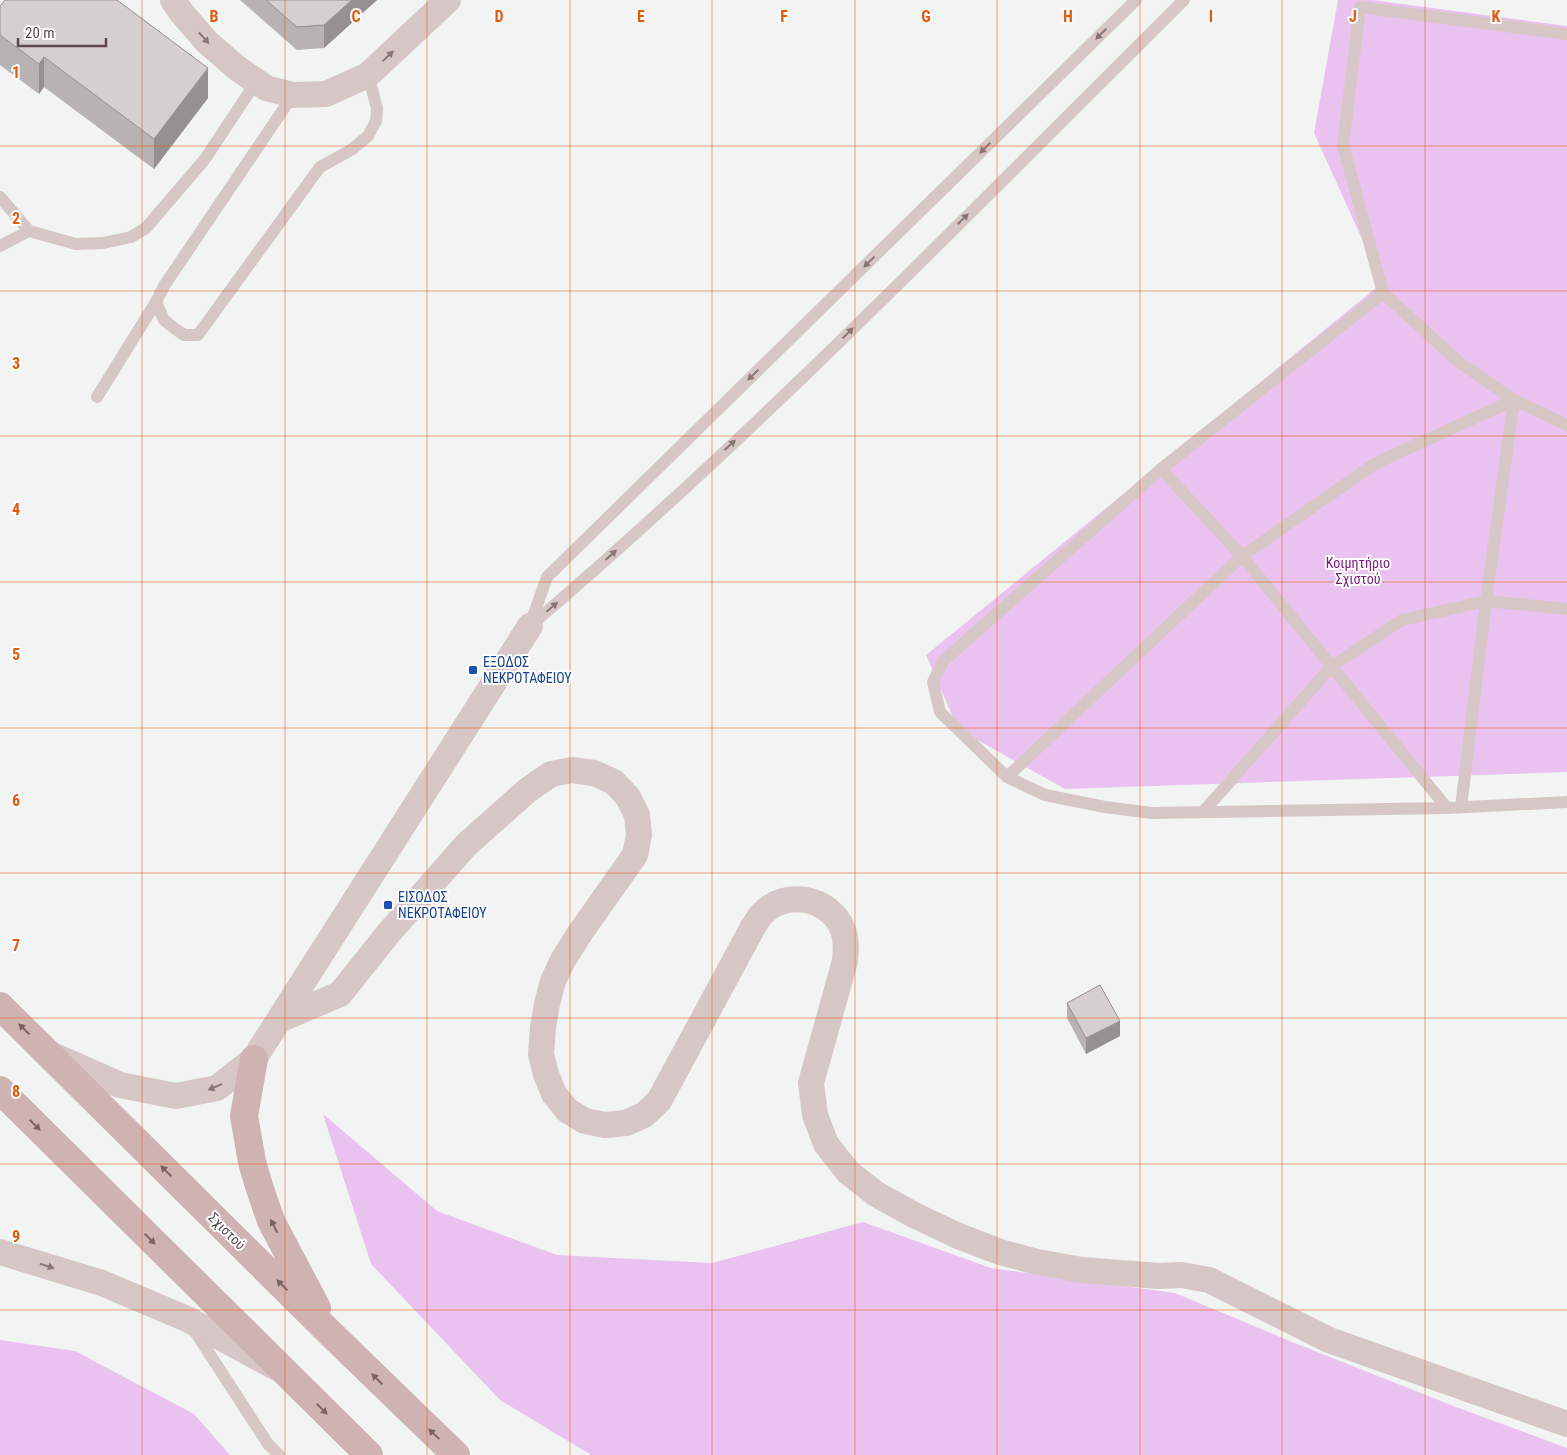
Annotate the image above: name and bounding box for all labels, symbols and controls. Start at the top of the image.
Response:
text: B [210,7,219,26]
text: C [351,7,361,26]
text: D [494,7,504,26]
text: E [637,7,645,26]
text: F [780,7,788,26]
text: G [921,7,931,26]
text: H [1063,7,1073,26]
text: I [1209,7,1213,26]
text: J [1349,7,1357,26]
text: K [1492,7,1501,26]
scale bar [18,15,105,47]
text: 20 m [25,24,55,42]
one-way arrow [1095,28,1107,40]
one-way arrow [198,31,210,43]
one-way arrow [382,50,394,62]
text: 1 [12,63,20,82]
one-way arrow [979,142,991,154]
text: 2 [12,209,20,228]
one-way arrow [957,213,969,225]
one-way arrow [863,255,875,267]
one-way arrow [842,327,854,339]
text: 3 [12,354,20,373]
one-way arrow [747,369,759,381]
one-way arrow [724,439,736,451]
text: 4 [12,500,20,519]
one-way arrow [604,549,616,561]
park label: Κοιμητήριο Σχιστού [1326,555,1390,587]
one-way arrow [546,601,559,612]
text: 5 [12,645,20,664]
place label: ΕΞΟΔΟΣ ΝΕΚΡΟΤΑΦΕΙΟΥ [483,654,572,686]
marker: ΕΞΟΔΟΣ ΝΕΚΡΟΤΑΦΕΙΟΥ [467,664,479,676]
text: 6 [12,791,20,810]
place label: ΕΙΣΟΔΟΣ ΝΕΚΡΟΤΑΦΕΙΟΥ [398,889,487,921]
marker: ΕΙΣΟΔΟΣ ΝΕΚΡΟΤΑΦΕΙΟΥ [382,899,394,911]
text: 7 [12,936,20,955]
one-way arrow [18,1024,30,1036]
text: 8 [12,1082,20,1101]
one-way arrow [207,1083,222,1091]
one-way arrow [28,1119,40,1131]
one-way arrow [161,1165,173,1177]
street label: Σχιστού [205,1209,249,1253]
one-way arrow [270,1219,278,1234]
text: 9 [12,1227,20,1246]
one-way arrow [144,1233,156,1245]
one-way arrow [39,1263,54,1271]
one-way arrow [276,1279,288,1291]
one-way arrow [371,1373,383,1385]
one-way arrow [316,1403,328,1415]
one-way arrow [428,1428,440,1440]

